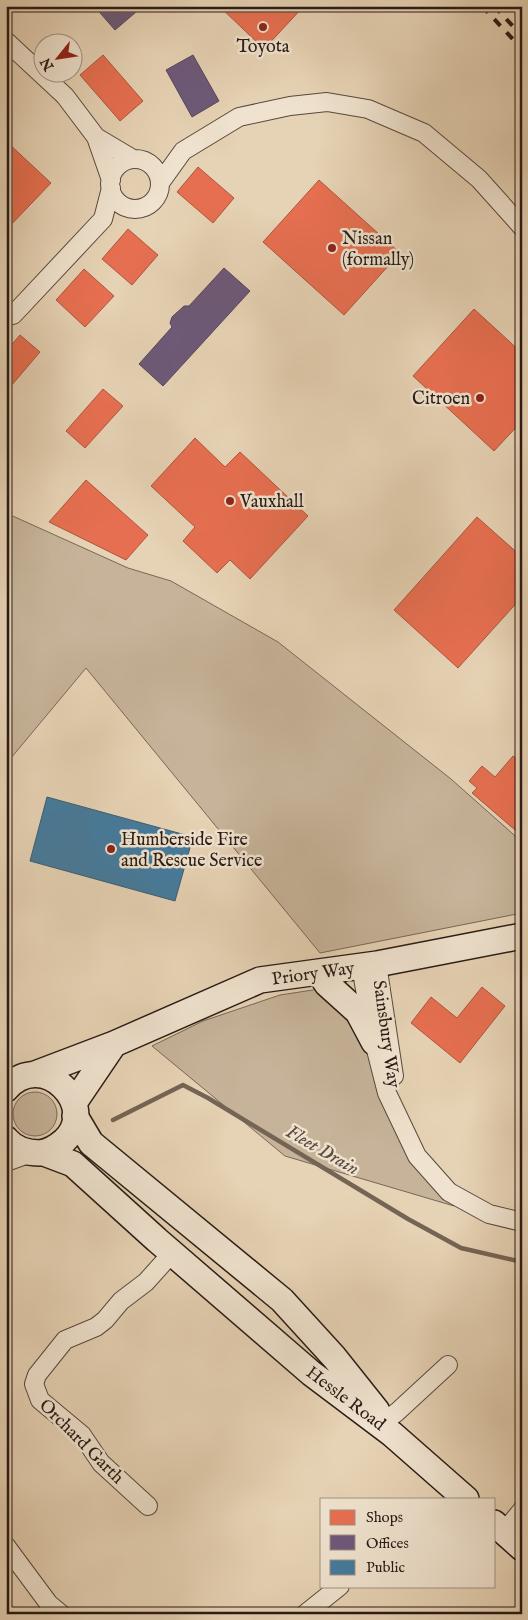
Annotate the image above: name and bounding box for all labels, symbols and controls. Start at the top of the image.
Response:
marker: Toyota [257,21,269,33]
north arrow [32,32,82,82]
place label: Toyota [236,36,290,59]
text: N [37,54,59,75]
place label: Nissan (formally) [342,228,414,272]
marker: Nissan (formally) [326,242,338,254]
place label: Citroen [412,388,470,411]
marker: Citroen [474,392,486,404]
place label: Vauxhall [239,491,304,514]
marker: Vauxhall [224,495,236,507]
place label: Humberside Fire and Rescue Service [121,829,262,873]
marker: Humberside Fire and Rescue Service [105,843,117,855]
street label: Priory Way [270,957,356,992]
street label: Sainsbury Way [367,979,404,1090]
water label: Fleet Drain [281,1120,363,1181]
street label: Hessle Road [301,1362,390,1437]
street label: Orchard Garth [33,1395,129,1490]
legend [320,1498,496,1588]
text: Shops [366,1508,403,1527]
text: Offices [366,1534,409,1553]
text: Public [366,1558,405,1577]

